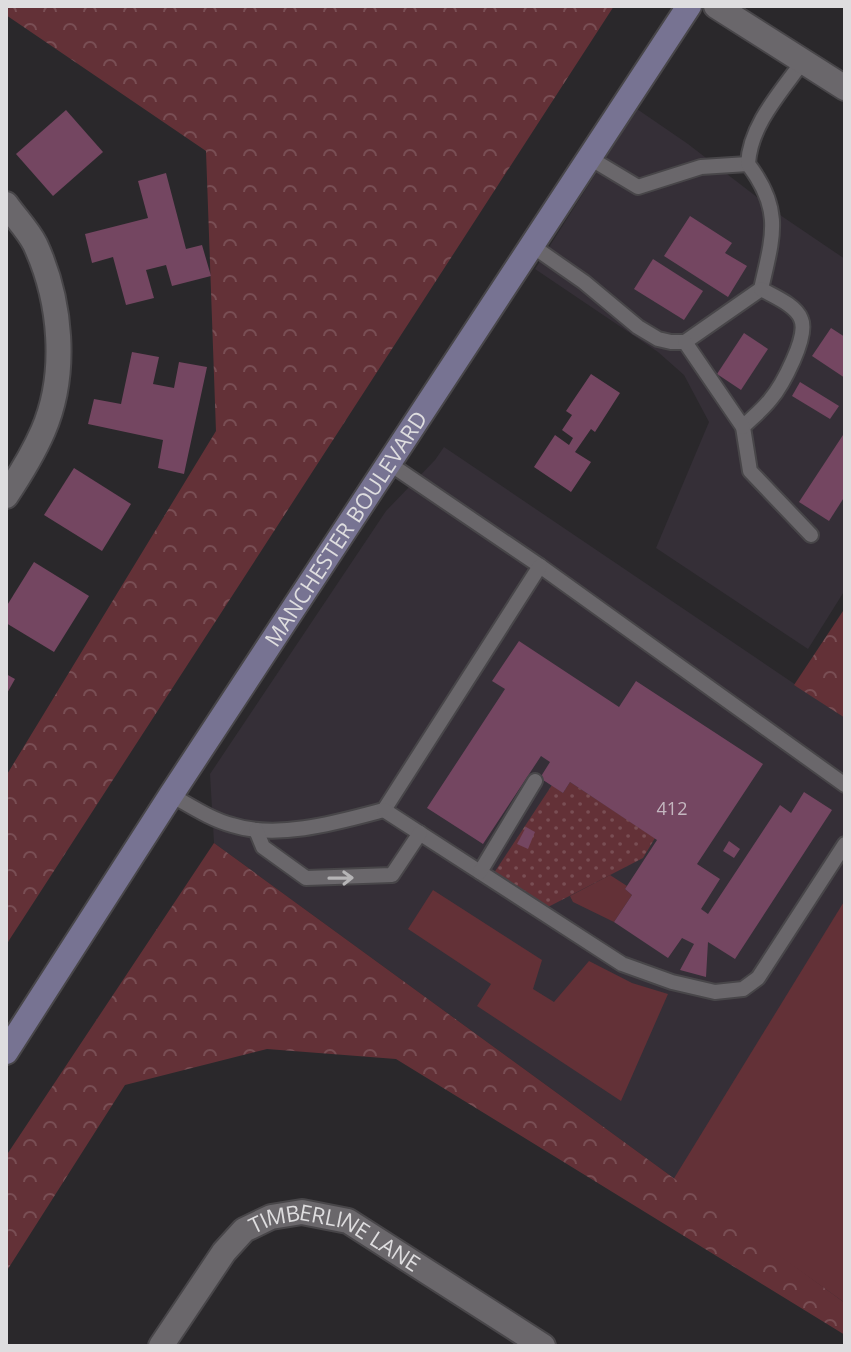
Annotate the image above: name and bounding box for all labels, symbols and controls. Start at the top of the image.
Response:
street label: MANCHESTER BOULEVARD [257,405,433,652]
house number: 412 [657,796,687,820]
one-way arrow [327,870,354,885]
street label: TIMBERLINE LANE [243,1196,427,1278]

